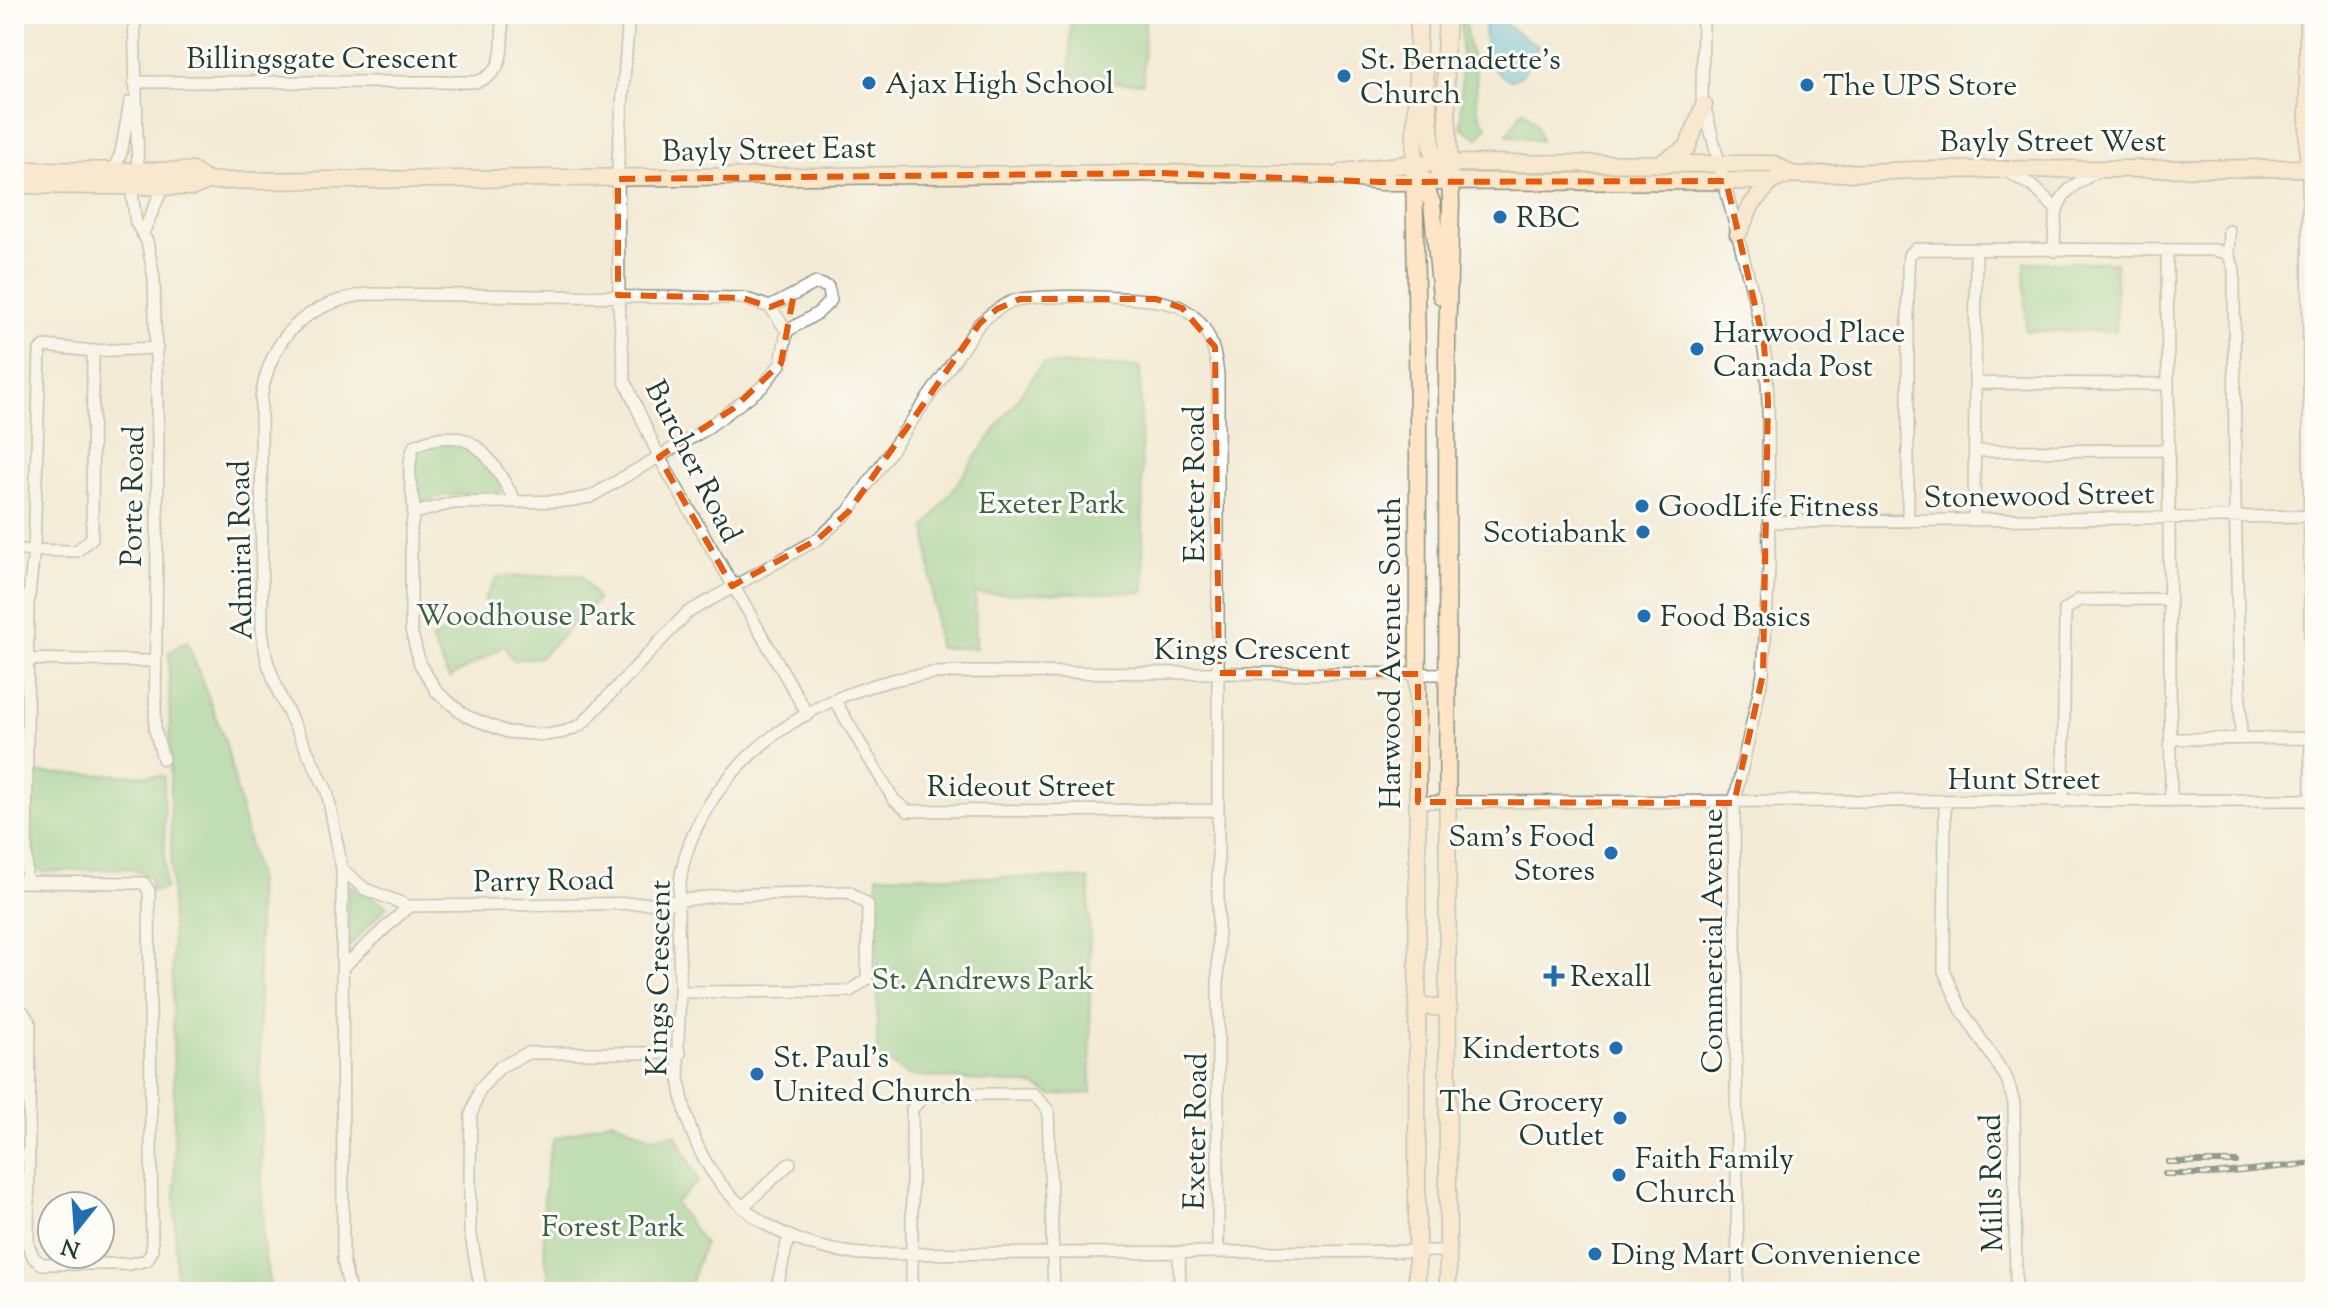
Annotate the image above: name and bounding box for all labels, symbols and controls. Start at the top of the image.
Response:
street label: Billingsgate Crescent [186,39,458,82]
place label: St. Bernadette's Church [1360,40,1561,117]
place label: Ajax High School [885,64,1114,107]
place label: The UPS Store [1823,66,2017,109]
marker: St. Bernadette's Church [1335,67,1353,85]
marker: Ajax High School [860,74,878,92]
marker: The UPS Store [1798,76,1816,94]
street label: Bayly Street West [1940,122,2166,165]
street label: Bayly Street East [662,128,877,175]
place label: RBC [1516,198,1581,241]
marker: RBC [1491,208,1509,226]
place label: Harwood Place Canada Post [1713,313,1905,390]
marker: Harwood Place Canada Post [1688,340,1706,358]
street label: Burcher Road [632,373,751,551]
street label: Exeter Road [1175,405,1218,563]
street label: Porte Road [112,425,157,567]
street label: Admiral Road [219,459,266,640]
street label: Stonewood Street [1923,474,2155,521]
park label: Exeter Park [978,484,1126,527]
place label: GoodLife Fitness [1658,487,1879,530]
street label: Harwood Avenue South [1371,497,1414,809]
marker: GoodLife Fitness [1633,497,1651,515]
place label: Scotiabank [1483,513,1627,556]
marker: Scotiabank [1634,523,1652,541]
park label: Woodhouse Park [416,596,636,639]
place label: Food Basics [1660,597,1811,640]
marker: Food Basics [1635,607,1653,625]
street label: Kings Crescent [1154,630,1350,673]
street label: Hunt Street [1948,760,2100,803]
street label: Rideout Street [927,767,1115,810]
street label: Commercial Avenue [1693,808,1736,1074]
place label: Sam's Food Stores [1448,817,1595,894]
marker: Sam's Food Stores [1602,844,1620,862]
street label: Parry Road [473,860,615,905]
street label: Kings Crescent [637,879,684,1077]
place label: Rexall [1570,957,1651,1000]
park label: St. Andrews Park [871,960,1095,1003]
marker: Rexall [1545,967,1563,985]
place label: Kindertots [1462,1029,1600,1072]
place label: St. Paul's United Church [773,1038,973,1115]
marker: Kindertots [1607,1039,1625,1057]
street label: Exeter Road [1175,1052,1220,1210]
marker: St. Paul's United Church [748,1065,766,1083]
place label: The Grocery Outlet [1439,1082,1604,1159]
marker: The Grocery Outlet [1611,1109,1629,1127]
street label: Mills Road [1971,1113,2016,1253]
place label: Faith Family Church [1635,1139,1794,1216]
marker: Faith Family Church [1610,1166,1628,1184]
north arrow [36,1190,116,1270]
park label: Forest Park [541,1207,685,1250]
text: N [58,1228,84,1264]
place label: Ding Mart Convenience [1611,1235,1921,1278]
marker: Ding Mart Convenience [1586,1245,1604,1263]

